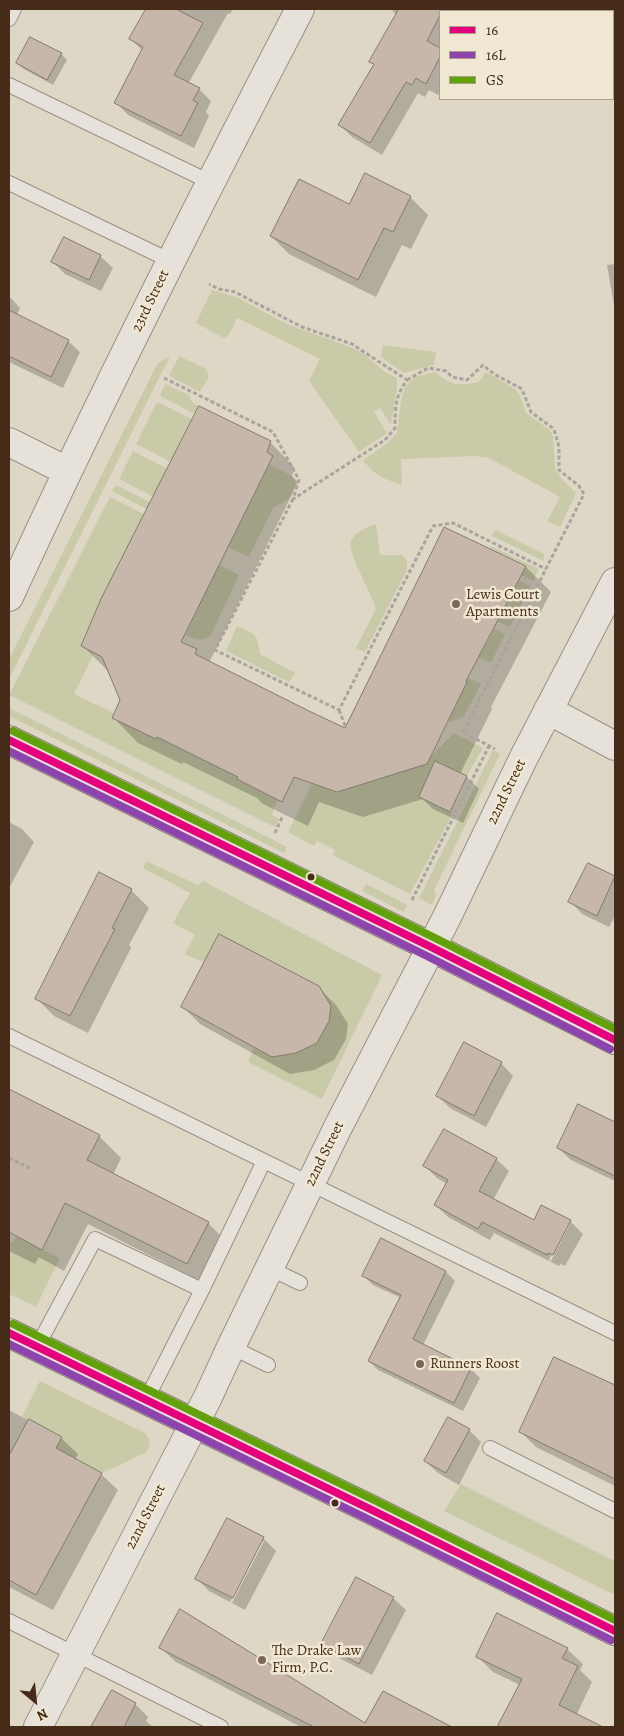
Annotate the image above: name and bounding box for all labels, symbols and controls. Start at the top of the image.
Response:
legend [439,10,614,100]
text: 16 [486,20,498,40]
text: 16L [486,45,506,65]
text: GS [486,70,504,90]
street label: 23rd Street [128,267,174,335]
place label: Lewis Court Apartments [466,586,539,621]
marker: Lewis Court Apartments [450,598,462,610]
street label: 22nd Street [483,756,531,828]
unlabelled marker [306,872,316,882]
street label: 22nd Street [301,1118,349,1190]
place label: Runners Roost [430,1355,519,1373]
marker: Runners Roost [414,1358,426,1370]
street label: 22nd Street [122,1482,170,1552]
unlabelled marker [330,1498,340,1508]
place label: The Drake Law Firm, P.C. [272,1642,361,1677]
marker: The Drake Law Firm, P.C. [256,1654,268,1666]
north arrow [10,1676,60,1726]
text: N [33,1704,51,1725]

